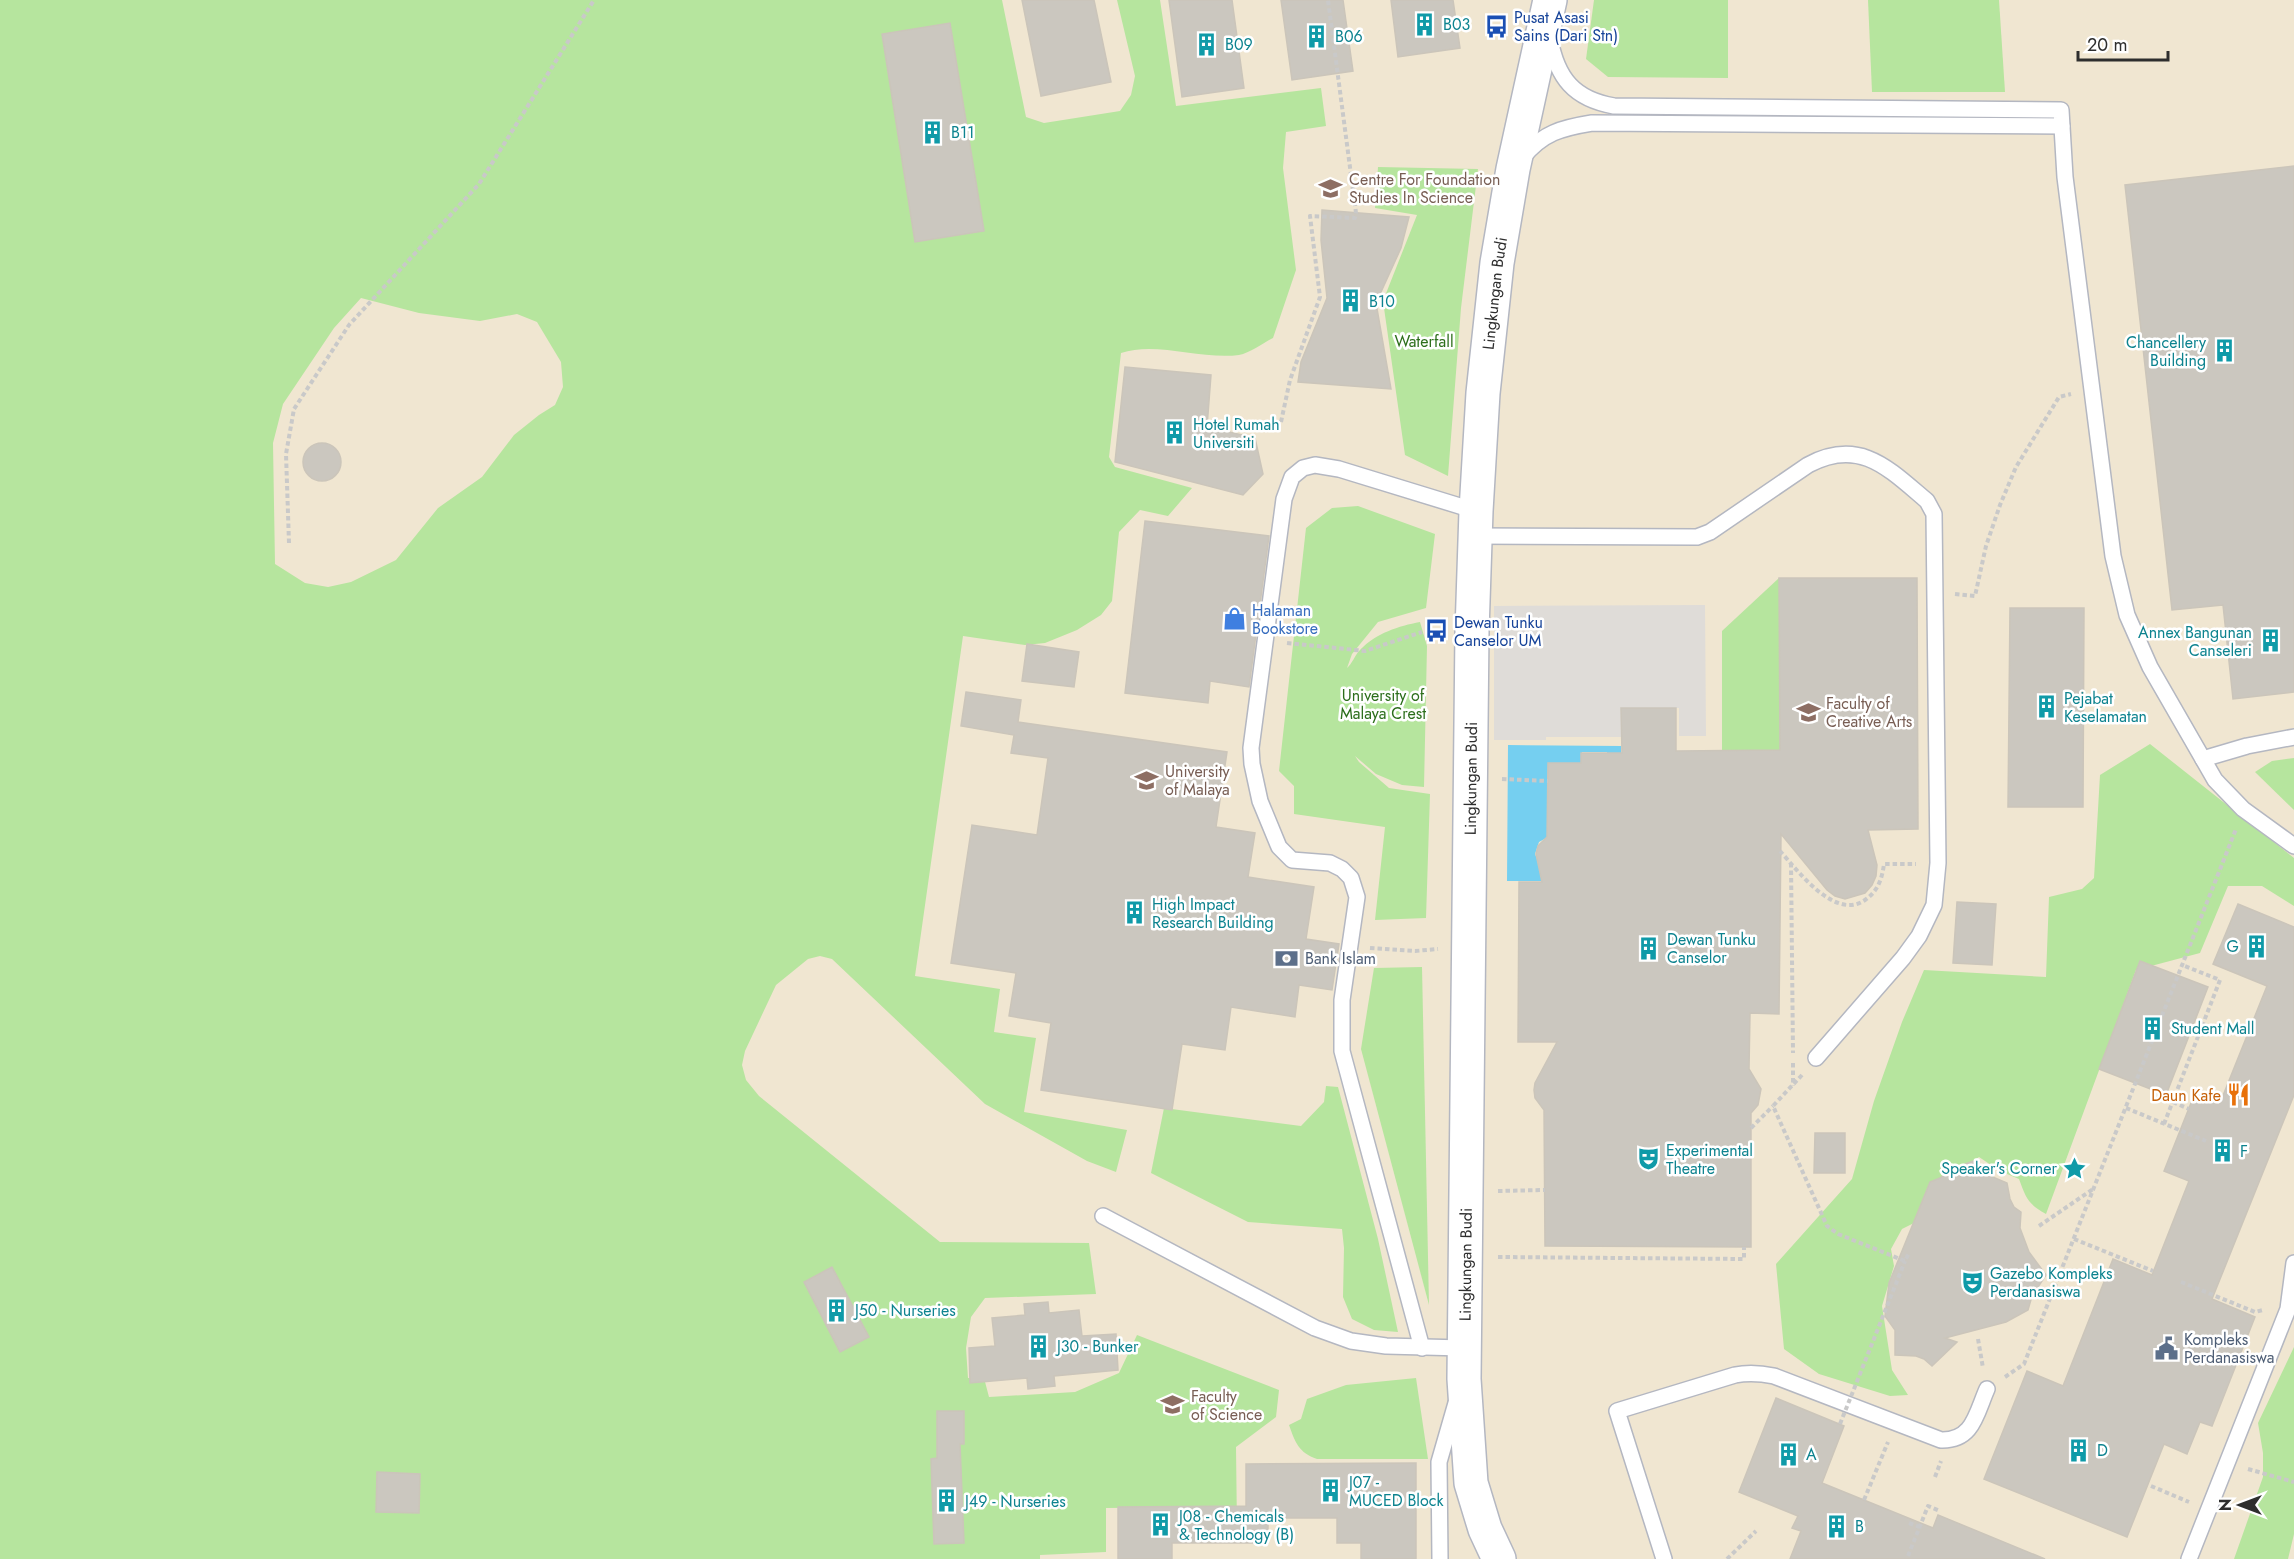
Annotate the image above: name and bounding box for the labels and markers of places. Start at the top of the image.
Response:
place label: Pusat Asasi Sains (Dari Stn) [1514,6,1618,47]
building icon: B03 [1412,11,1438,37]
place label: B03 [1443,13,1471,36]
bus stop icon: Pusat Asasi Sains (Dari Stn) [1483,13,1509,39]
building icon: B06 [1304,23,1330,49]
place label: B06 [1335,25,1363,48]
building icon: B09 [1194,31,1220,57]
place label: B09 [1225,33,1253,56]
building icon: B11 [920,119,946,145]
place label: B11 [951,121,974,144]
place label: Centre For Foundation Studies In Science [1349,168,1500,209]
school or university icon: Centre For Foundation Studies In Science [1318,175,1344,201]
building icon: B10 [1338,288,1364,314]
place label: B10 [1369,290,1395,313]
place label: Chancellery Building [2126,331,2207,372]
building icon: Chancellery Building [2211,338,2237,364]
place label: Hotel Rumah Universiti [1193,413,1280,454]
building icon: Hotel Rumah Universiti [1162,420,1188,446]
place label: Halaman Bookstore [1252,599,1318,640]
shop icon: Halaman Bookstore [1221,606,1247,632]
place label: Dewan Tunku Canselor UM [1454,611,1543,652]
bus stop icon: Dewan Tunku Canselor UM [1423,618,1449,644]
place label: Annex Bangunan Canseleri [2138,621,2252,662]
building icon: Annex Bangunan Canseleri [2257,628,2283,654]
place label: Pejabat Keselamatan [2064,687,2147,728]
place label: Faculty of Creative Arts [1826,692,1912,733]
building icon: Pejabat Keselamatan [2033,694,2059,720]
school or university icon: Faculty of Creative Arts [1795,699,1821,725]
place label: University of Malaya [1165,760,1231,801]
school or university icon: University of Malaya [1134,767,1160,793]
place label: High Impact Research Building [1152,893,1274,934]
building icon: High Impact Research Building [1121,900,1147,926]
place label: Dewan Tunku Canselor [1667,928,1756,969]
building icon: G [2244,933,2270,959]
building icon: Dewan Tunku Canselor [1636,935,1662,961]
place label: G [2227,935,2239,958]
bank icon: Bank Islam [1274,945,1300,971]
place label: Bank Islam [1305,947,1376,970]
building icon: Student Mall [2140,1015,2166,1041]
place label: Student Mall [2171,1017,2254,1040]
restaurant icon: Daun Kafe [2226,1082,2252,1108]
place label: Daun Kafe [2151,1084,2221,1107]
building icon: F [2209,1138,2235,1164]
place label: Experimental Theatre [1666,1139,1753,1180]
place label: F [2240,1140,2248,1163]
theatre icon: Experimental Theatre [1635,1146,1661,1172]
place icon: Speaker's Corner [2062,1155,2088,1181]
place label: Speaker's Corner [1941,1157,2058,1180]
place label: Gazebo Kompleks Perdanasiswa [1990,1262,2112,1303]
theatre icon: Gazebo Kompleks Perdanasiswa [1959,1269,1985,1295]
building icon: J50 - Nurseries [824,1297,850,1323]
place label: J50 - Nurseries [853,1299,956,1322]
place label: Kompleks Perdanasiswa [2184,1328,2274,1369]
building icon: J30 - Bunker [1026,1333,1052,1359]
place label: J30 - Bunker [1055,1335,1139,1358]
public building icon: Kompleks Perdanasiswa [2153,1335,2179,1361]
place label: Faculty of Science [1191,1385,1262,1426]
school or university icon: Faculty of Science [1160,1392,1186,1418]
building icon: D [2066,1437,2092,1463]
place label: D [2097,1439,2108,1462]
building icon: A [1775,1441,1801,1467]
place label: A [1806,1443,1817,1466]
place label: J07 - MUCED Block [1347,1471,1444,1512]
building icon: J07 - MUCED Block [1318,1478,1344,1504]
building icon: J49 - Nurseries [934,1488,960,1514]
place label: J49 - Nurseries [963,1490,1066,1513]
place label: J08 - Chemicals & Technology (B) [1177,1505,1294,1546]
building icon: J08 - Chemicals & Technology (B) [1148,1512,1174,1538]
building icon: B [1824,1513,1850,1539]
place label: B [1855,1515,1864,1538]

